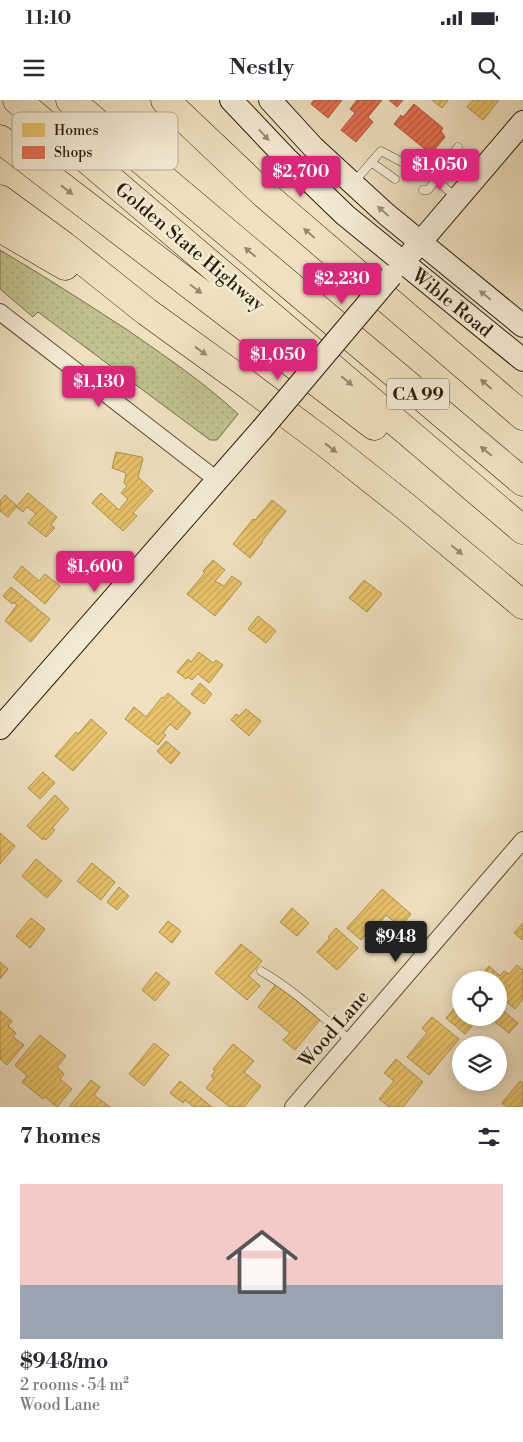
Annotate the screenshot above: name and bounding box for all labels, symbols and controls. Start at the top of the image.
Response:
text: 11:10 [25,6,71,30]
icon: menu [20,54,48,82]
text: Nestly [229,54,294,81]
icon: search [475,54,503,82]
legend [12,112,178,170]
text: Homes [54,122,99,140]
one-way arrow [258,129,270,141]
text: Shops [54,144,92,162]
pin: $1,050 [399,148,481,191]
text: $1,050 [412,155,468,175]
pin: $2,700 [260,156,342,198]
text: $2,700 [273,162,329,182]
street label: Golden State Highway [110,177,270,317]
one-way arrow [60,185,74,195]
one-way arrow [378,205,390,217]
one-way arrow [303,228,316,239]
one-way arrow [244,246,256,258]
pin: $2,230 [301,262,383,305]
street label: Wible Road [406,263,497,343]
text: $2,230 [314,269,370,289]
one-way arrow [189,284,202,294]
one-way arrow [479,290,492,301]
pin: $1,050 [237,338,319,381]
one-way arrow [194,345,207,356]
text: $1,050 [250,345,306,365]
pin: $1,130 [58,366,140,408]
text: $1,130 [73,372,125,392]
one-way arrow [341,375,353,387]
road number: CA 99 [387,378,449,410]
one-way arrow [480,379,493,390]
one-way arrow [324,443,338,453]
one-way arrow [479,445,492,456]
one-way arrow [451,545,464,556]
pin: $1,600 [54,550,136,593]
text: $1,600 [67,557,123,577]
pin: $948 [366,920,426,963]
text: $948 [376,927,416,947]
map controls [452,971,507,1091]
button: locate [452,971,507,1026]
street label: Wood Lane [293,985,374,1074]
button: layers [452,1036,507,1091]
icon: filters [475,1123,503,1151]
text: 7 homes [20,1124,101,1150]
icon: home [217,1217,307,1307]
text: $948/mo [20,1349,108,1375]
text: 2 rooms · 54 m² [20,1375,129,1395]
text: Wood Lane [20,1395,100,1415]

